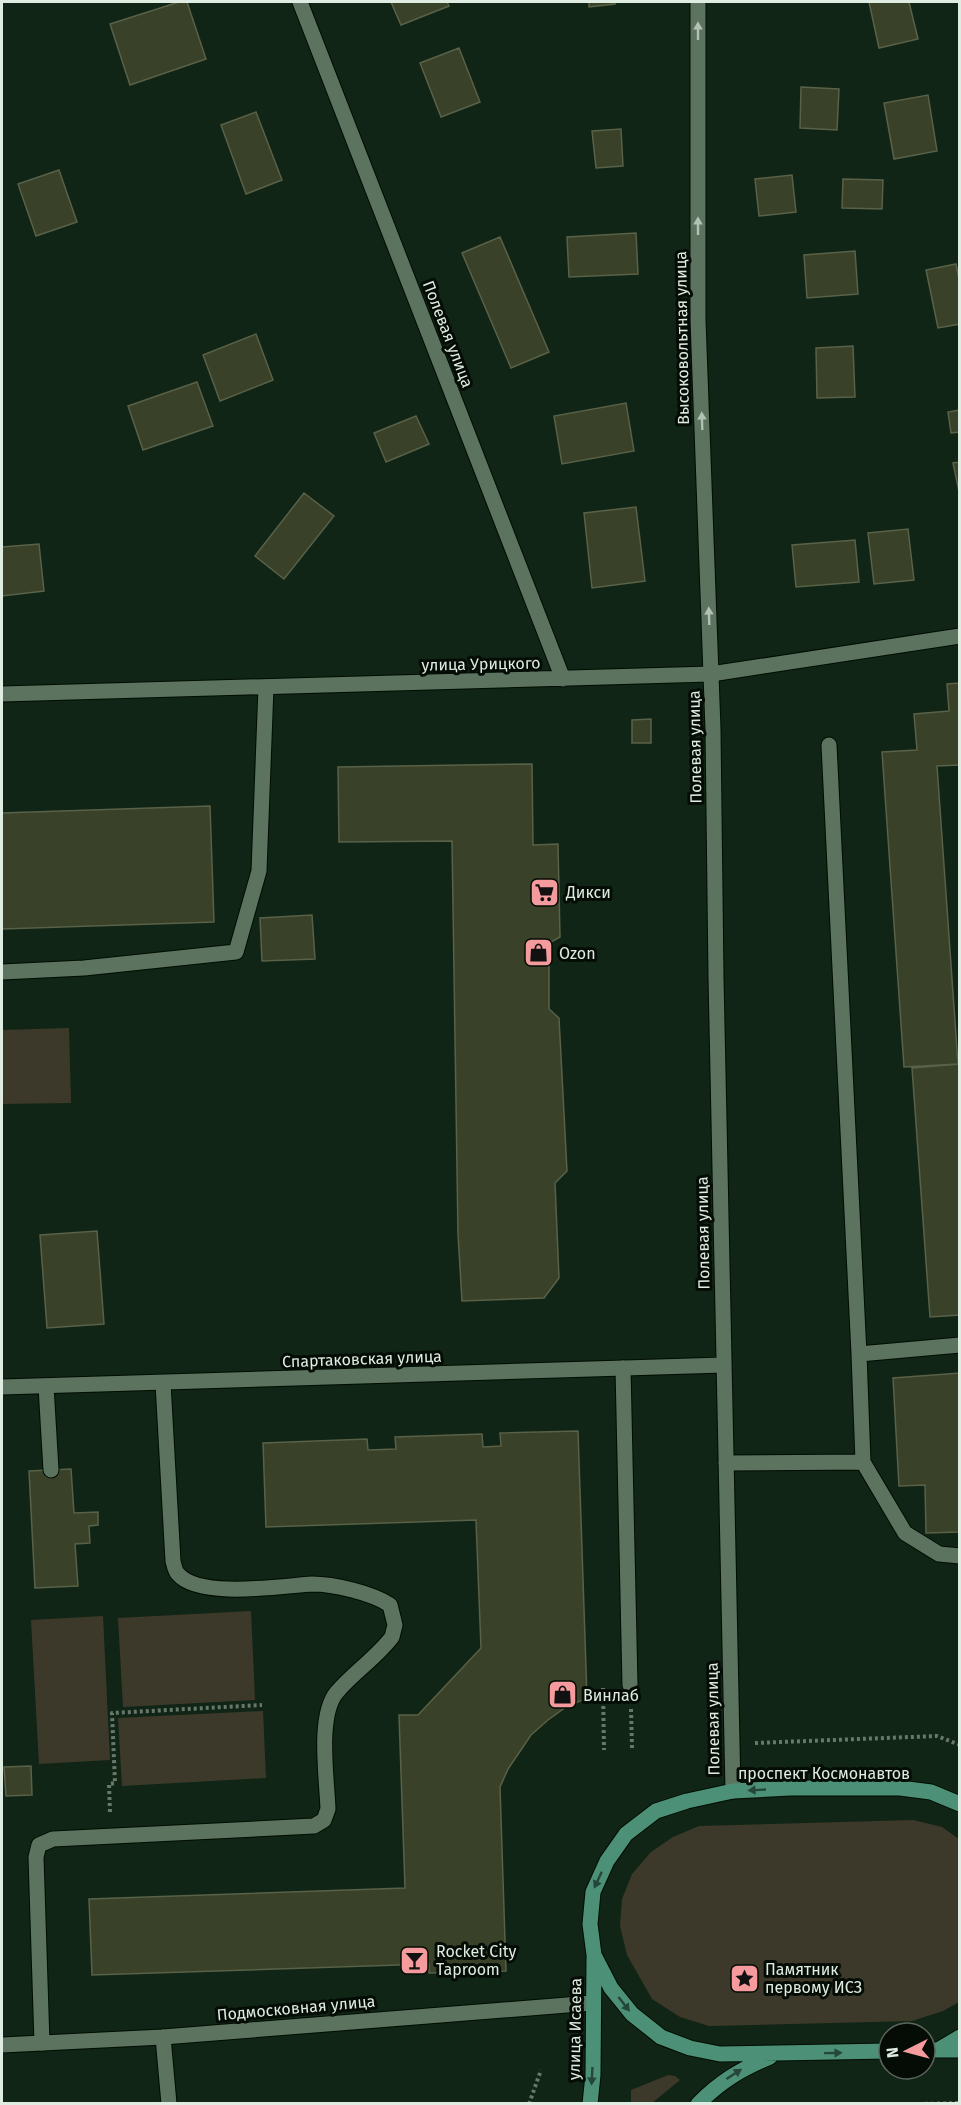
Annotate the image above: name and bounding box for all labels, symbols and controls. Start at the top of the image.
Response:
one-way arrow [693,22,703,41]
one-way arrow [693,217,703,236]
street label: Высоковольтная улица [671,251,693,425]
street label: Полевая улица [419,278,477,390]
one-way arrow [697,411,706,430]
one-way arrow [704,606,713,625]
street label: улица Урицкого [421,653,541,675]
street label: Полевая улица [685,690,705,804]
supermarket icon: Дикси [529,876,561,908]
place label: Дикси [565,883,611,902]
shop icon: Ozon [522,937,554,969]
place label: Ozon [559,944,596,963]
street label: Полевая улица [693,1176,713,1290]
street label: Спартаковская улица [282,1347,442,1371]
street label: Полевая улица [703,1662,723,1776]
shop icon: Винлаб [546,1679,578,1711]
place label: Винлаб [583,1686,639,1705]
street label: проспект Космонавтов [738,1764,910,1783]
one-way arrow [747,1785,766,1795]
one-way arrow [594,1871,603,1888]
place label: Rocket City Taproom [436,1942,516,1979]
bar icon: Rocket City Taproom [399,1944,431,1976]
place label: Памятник первому ИСЗ [765,1960,862,1997]
place icon: Памятник первому ИСЗ [728,1962,760,1994]
street label: улица Исаева [565,1978,585,2080]
street label: Подмосковная улица [216,1992,376,2024]
one-way arrow [618,1997,630,2012]
north arrow [877,2021,937,2081]
text: N [883,2046,903,2059]
one-way arrow [823,2048,842,2057]
one-way arrow [588,2067,597,2086]
one-way arrow [726,2068,742,2080]

